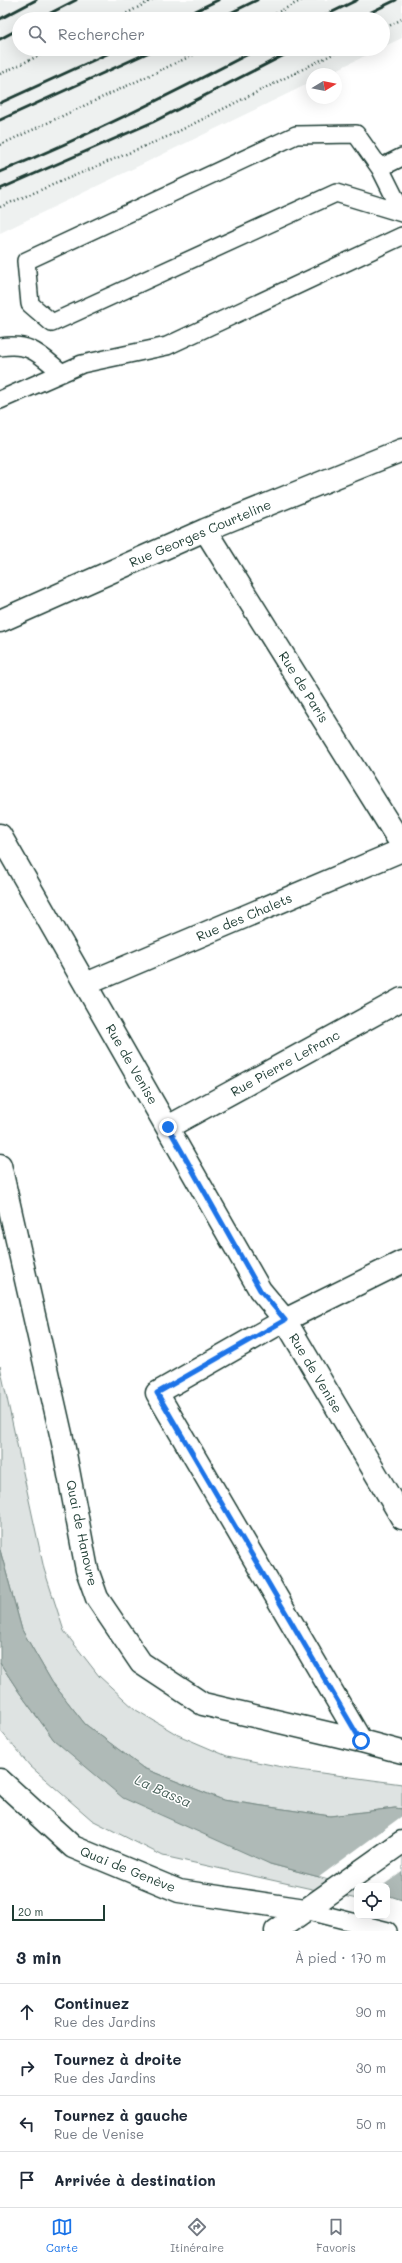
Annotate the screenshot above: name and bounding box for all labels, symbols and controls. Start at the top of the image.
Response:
search box [12,12,390,56]
icon: search [26,23,48,45]
text: Rechercher [58,24,145,44]
north arrow [306,68,342,104]
street label: Rue Georges Courteline [126,495,273,570]
street label: Rue de Paris [276,648,333,726]
street label: Rue des Chalets [193,889,294,944]
street label: Rue de Venise [103,1021,162,1107]
street label: Rue Pierre Lefranc [227,1025,343,1100]
route end [159,1118,177,1136]
street label: Rue de Venise [286,1330,347,1416]
street label: Quai de Hanovre [63,1478,102,1587]
route start [352,1732,370,1750]
water label: La Bassa [132,1770,195,1811]
street label: Quai de Genève [78,1842,178,1895]
map controls [354,1883,390,1919]
button: locate [354,1883,390,1919]
scale bar [12,1903,105,1922]
text: 20 m [18,1904,43,1919]
text: 3 min [16,1946,61,1968]
text: À pied · 170 m [295,1949,386,1966]
text: Continuez [54,1993,129,2013]
icon: ahead [16,2001,38,2023]
text: 90 m [356,2003,386,2020]
text: Rue des Jardins [54,2013,156,2030]
text: Tournez à droite [54,2049,182,2069]
icon: right [16,2057,38,2079]
text: 30 m [356,2059,386,2076]
text: Rue des Jardins [54,2069,156,2086]
text: Tournez à gauche [54,2105,188,2125]
icon: left [16,2113,38,2135]
text: 50 m [356,2115,386,2132]
text: Rue de Venise [54,2125,144,2142]
icon: arrive [16,2169,38,2191]
text: Arrivée à destination [54,2170,216,2190]
tab: Carte [46,2216,78,2255]
tab: Itinéraire [170,2216,224,2255]
tab: Favoris [316,2216,356,2255]

